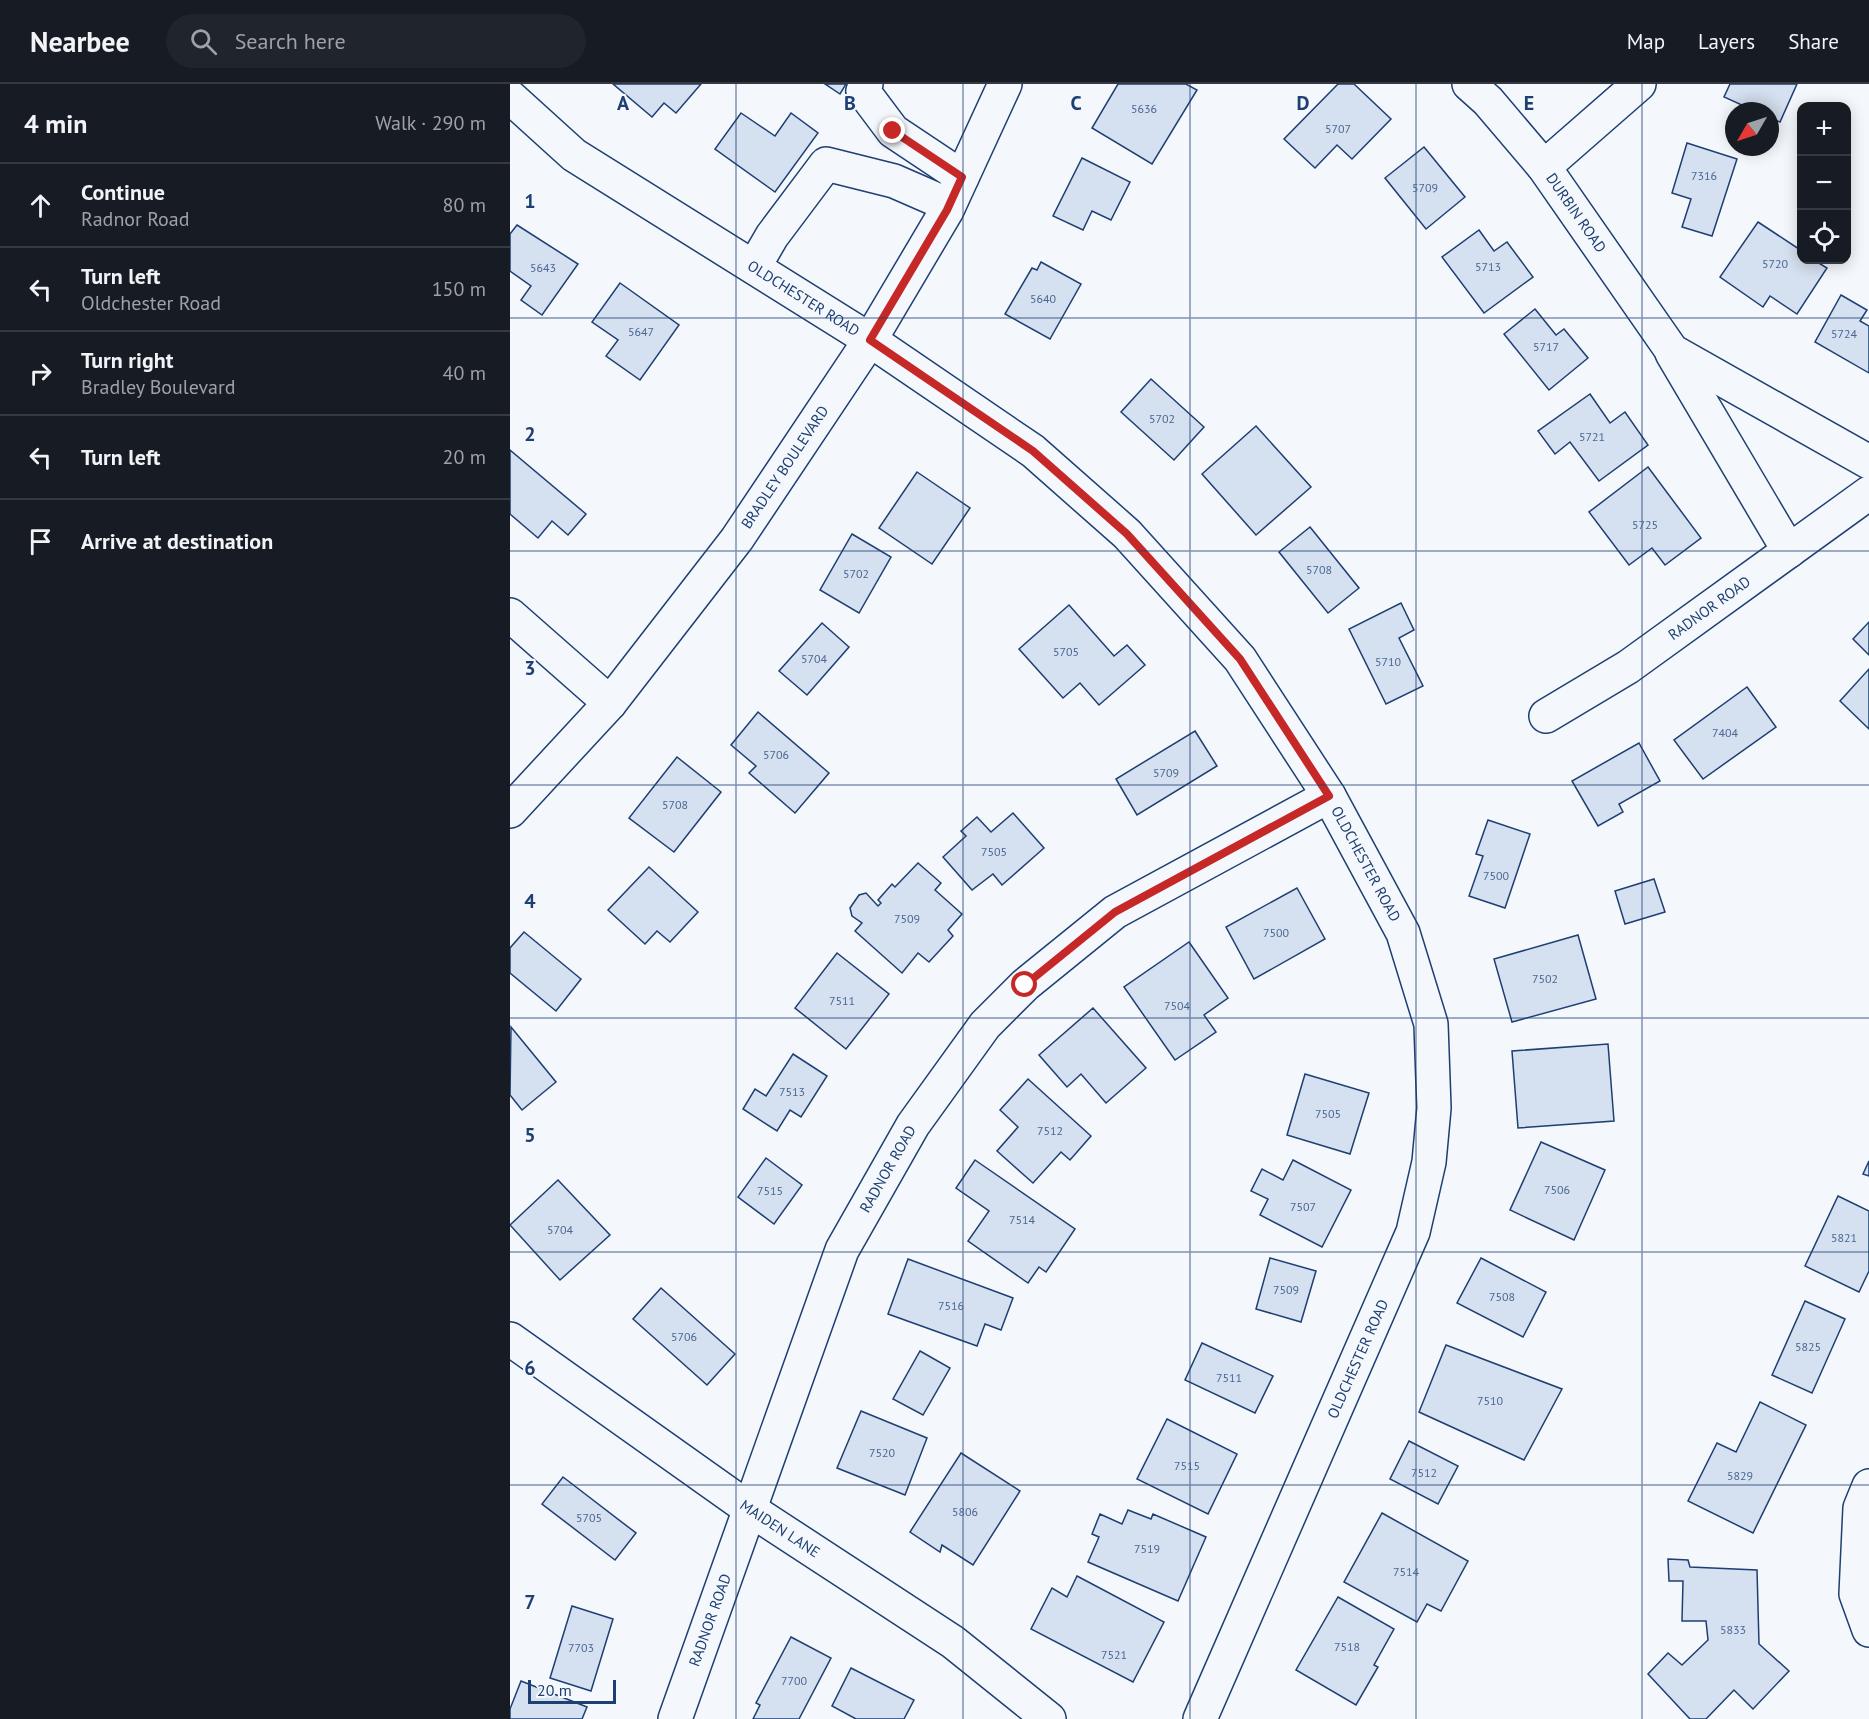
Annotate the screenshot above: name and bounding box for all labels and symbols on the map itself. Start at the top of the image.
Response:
text: A [617,90,630,116]
text: B [844,90,856,116]
text: C [1070,90,1082,116]
text: D [1297,90,1310,116]
text: E [1524,90,1534,116]
house number: 5636 [1131,101,1157,116]
north arrow [1725,102,1779,156]
route end [879,117,905,143]
house number: 5707 [1325,121,1351,136]
house number: 7316 [1691,168,1717,183]
street label: DURBIN ROAD [1542,169,1611,256]
house number: 5709 [1412,180,1438,195]
text: 1 [524,188,536,214]
street label: OLDCHESTER ROAD [744,256,863,340]
house number: 5720 [1762,256,1789,271]
house number: 5713 [1475,259,1501,274]
house number: 5643 [530,260,556,275]
house number: 5640 [1030,291,1057,306]
house number: 5647 [628,324,654,339]
house number: 5724 [1831,326,1858,341]
house number: 5717 [1533,339,1559,354]
street label: BRADLEY BOULEVARD [737,402,832,532]
house number: 5702 [1149,411,1175,426]
text: 2 [524,421,536,447]
house number: 5721 [1579,429,1605,444]
house number: 5725 [1632,517,1658,532]
house number: 5708 [1306,562,1332,577]
house number: 5702 [843,566,869,581]
street label: RADNOR ROAD [1664,572,1754,644]
house number: 5705 [1053,644,1079,659]
house number: 5704 [801,651,828,666]
house number: 5710 [1375,654,1402,669]
text: 3 [524,655,536,681]
house number: 7404 [1712,725,1739,740]
house number: 5706 [763,747,789,762]
house number: 5709 [1153,765,1179,780]
house number: 5708 [662,797,688,812]
street label: OLDCHESTER ROAD [1327,802,1405,925]
house number: 7505 [981,844,1007,859]
house number: 7500 [1483,868,1510,883]
text: 4 [524,888,536,914]
house number: 7509 [894,911,920,926]
house number: 7500 [1263,925,1290,940]
route start [1011,971,1037,997]
house number: 7502 [1532,971,1558,986]
house number: 7511 [829,993,855,1008]
house number: 7504 [1164,998,1191,1013]
house number: 7513 [779,1084,805,1099]
house number: 7505 [1315,1106,1341,1121]
text: 5 [524,1122,536,1148]
street label: RADNOR ROAD [855,1122,920,1216]
house number: 7512 [1037,1123,1063,1138]
house number: 7506 [1544,1182,1570,1197]
house number: 7515 [757,1183,783,1198]
house number: 7507 [1290,1199,1316,1214]
house number: 7514 [1009,1212,1036,1227]
house number: 5704 [547,1222,574,1237]
house number: 5821 [1831,1230,1857,1245]
house number: 7509 [1273,1282,1299,1297]
house number: 7508 [1489,1289,1515,1304]
street label: OLDCHESTER ROAD [1323,1296,1392,1421]
house number: 7516 [938,1298,964,1313]
house number: 5706 [671,1329,697,1344]
house number: 5825 [1795,1339,1821,1354]
text: 6 [524,1355,536,1381]
house number: 7511 [1216,1370,1242,1385]
house number: 7510 [1477,1393,1504,1408]
house number: 7520 [869,1445,896,1460]
house number: 7515 [1174,1458,1200,1473]
house number: 7512 [1411,1465,1437,1480]
house number: 5829 [1727,1468,1753,1483]
street label: MAIDEN LANE [736,1495,824,1562]
house number: 5806 [952,1504,978,1519]
house number: 5705 [576,1510,602,1525]
house number: 7519 [1134,1541,1160,1556]
house number: 7514 [1393,1564,1420,1579]
street label: RADNOR ROAD [684,1571,735,1669]
text: 7 [524,1589,536,1615]
house number: 5833 [1720,1622,1746,1637]
house number: 7518 [1334,1639,1360,1654]
house number: 7703 [568,1640,594,1655]
house number: 7521 [1101,1647,1127,1662]
house number: 7700 [781,1673,808,1688]
scale bar [528,1677,616,1704]

